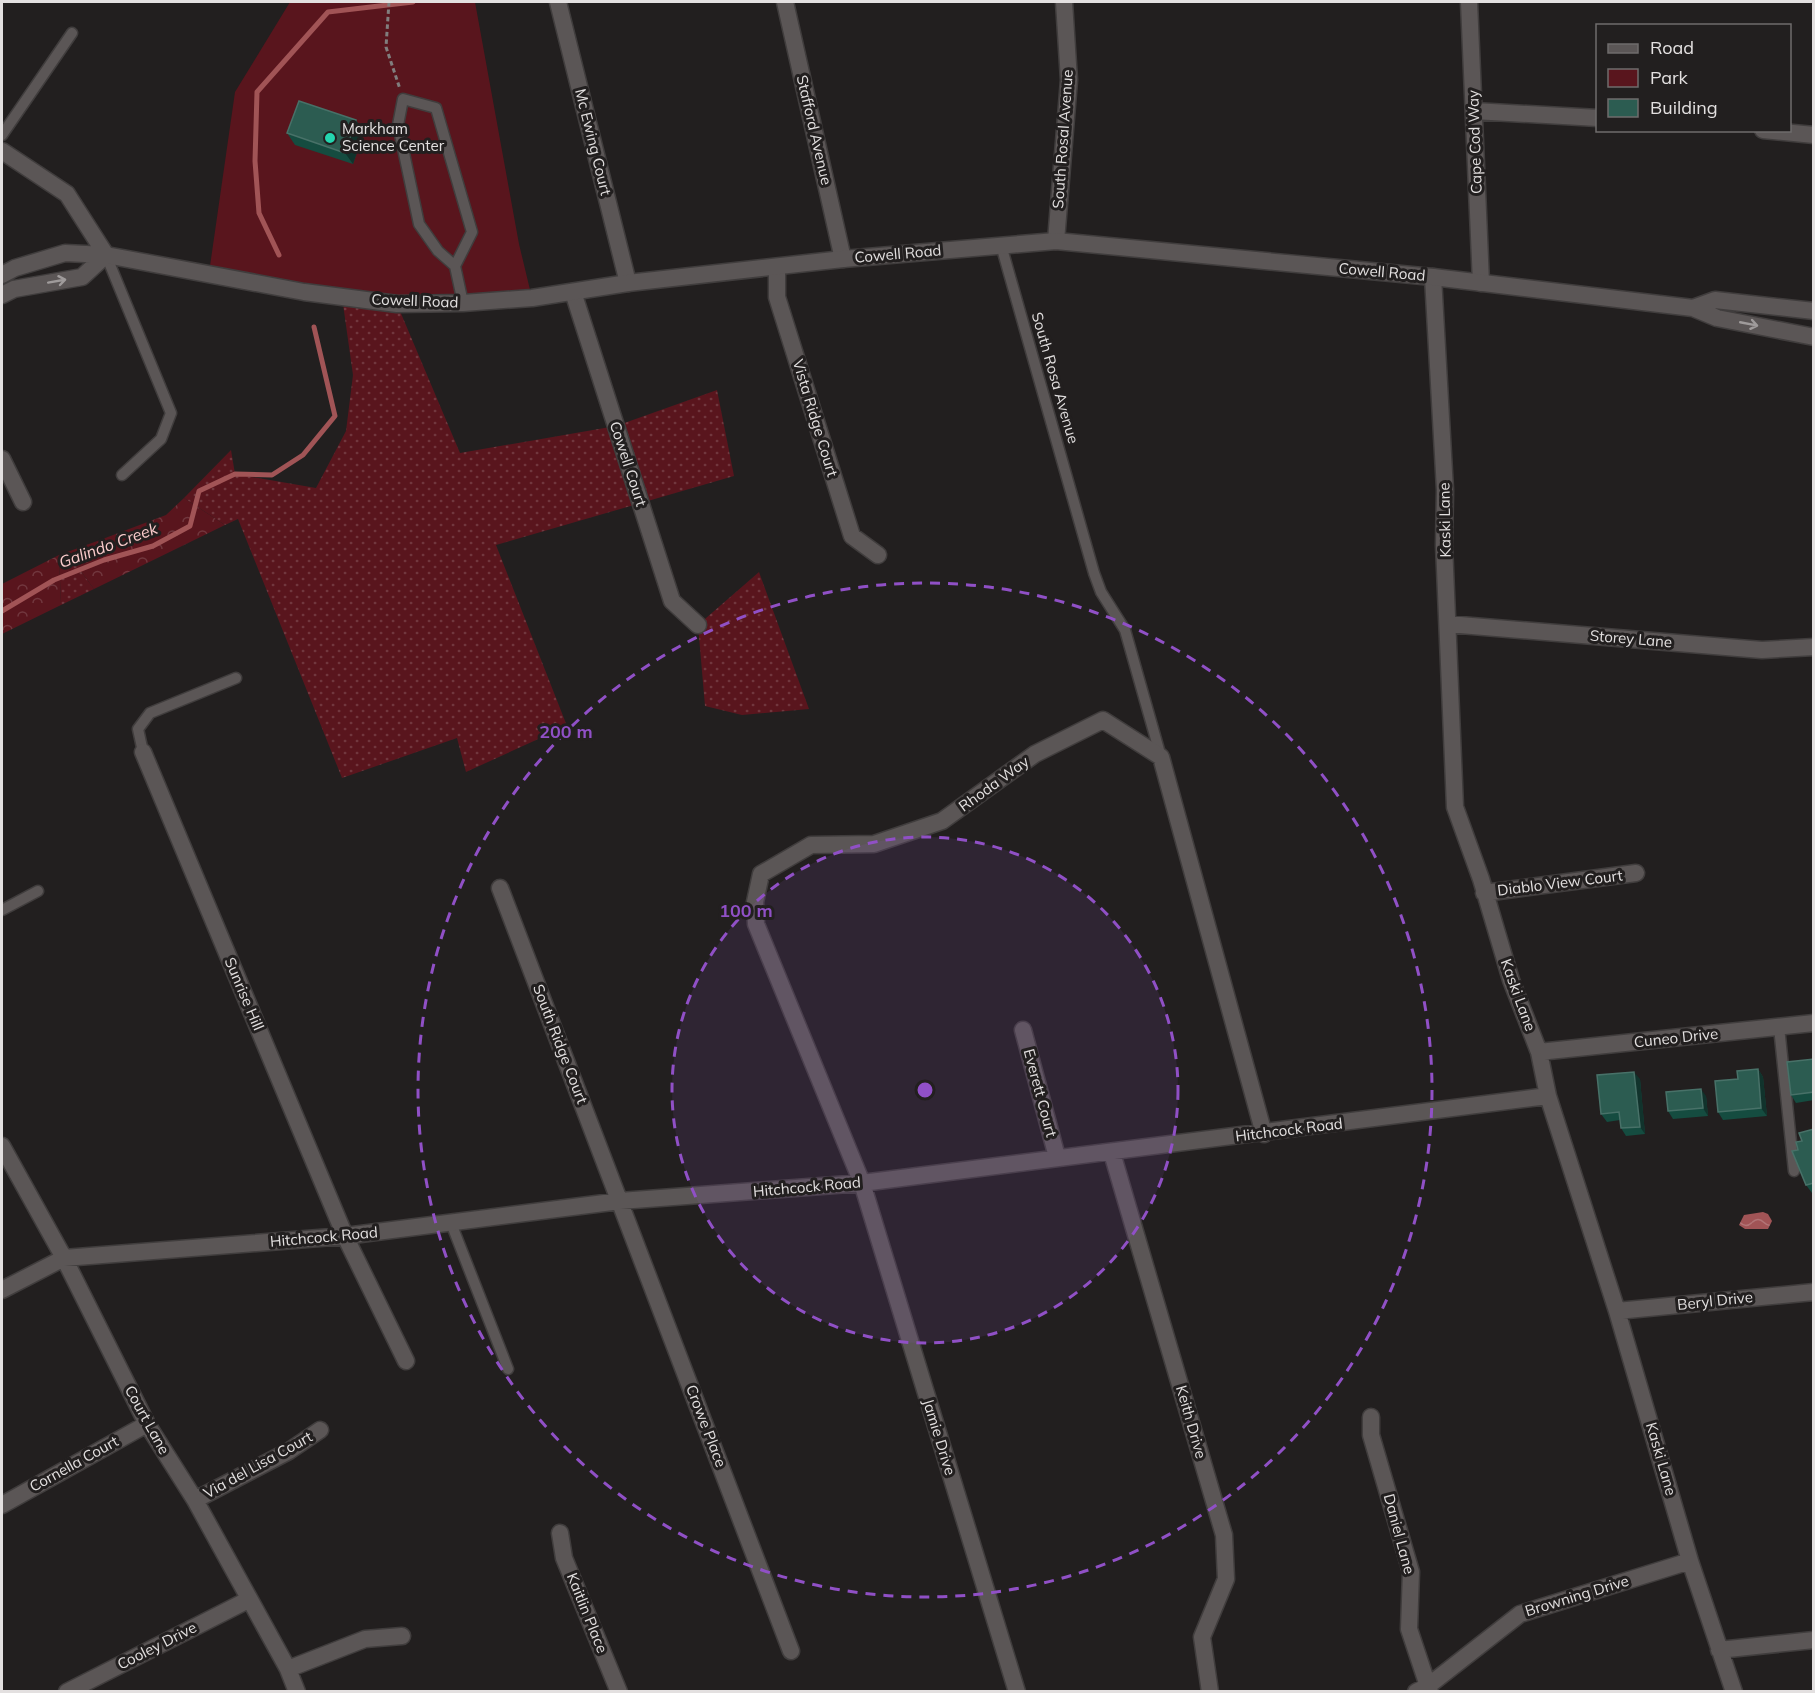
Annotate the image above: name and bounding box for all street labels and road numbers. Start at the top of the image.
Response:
street label: South Rosal Avenue [1048,69,1077,209]
street label: Stafford Avenue [793,73,836,187]
street label: Mc Ewing Court [571,87,616,197]
street label: Cape Cod Way [1463,90,1486,194]
street label: Cowell Road [854,240,942,267]
street label: Cowell Road [1338,258,1426,285]
street label: Cowell Road [371,289,459,312]
street label: South Rosa Avenue [1028,310,1083,446]
street label: Vista Ridge Court [789,357,842,479]
street label: Cowell Court [606,419,651,509]
street label: Kaski Lane [1434,482,1455,558]
street label: Storey Lane [1589,625,1673,652]
street label: Rhoda Way [955,752,1033,815]
street label: Diablo View Court [1496,865,1624,900]
street label: Sunrise Hill [221,954,268,1033]
street label: Kaski Lane [1497,956,1540,1033]
street label: South Ridge Court [529,981,592,1106]
street label: Cuneo Drive [1633,1024,1719,1051]
street label: Everett Court [1020,1047,1061,1139]
street label: Hitchcock Road [1234,1113,1344,1146]
street label: Hitchcock Road [752,1172,862,1201]
street label: Hitchcock Road [269,1222,379,1251]
street label: Beryl Drive [1676,1287,1754,1314]
street label: Court Lane [121,1382,174,1458]
street label: Crowe Place [682,1382,731,1470]
street label: Keith Drive [1172,1383,1211,1461]
street label: Jamie Drive [919,1396,960,1477]
street label: Kaski Lane [1642,1420,1681,1498]
street label: Via del Lisa Court [200,1427,316,1502]
street label: Cornella Court [26,1431,122,1496]
street label: Daniel Lane [1380,1492,1419,1576]
street label: Kaitlin Place [563,1570,612,1656]
street label: Browning Drive [1523,1571,1631,1620]
street label: Cooley Drive [114,1617,200,1674]

